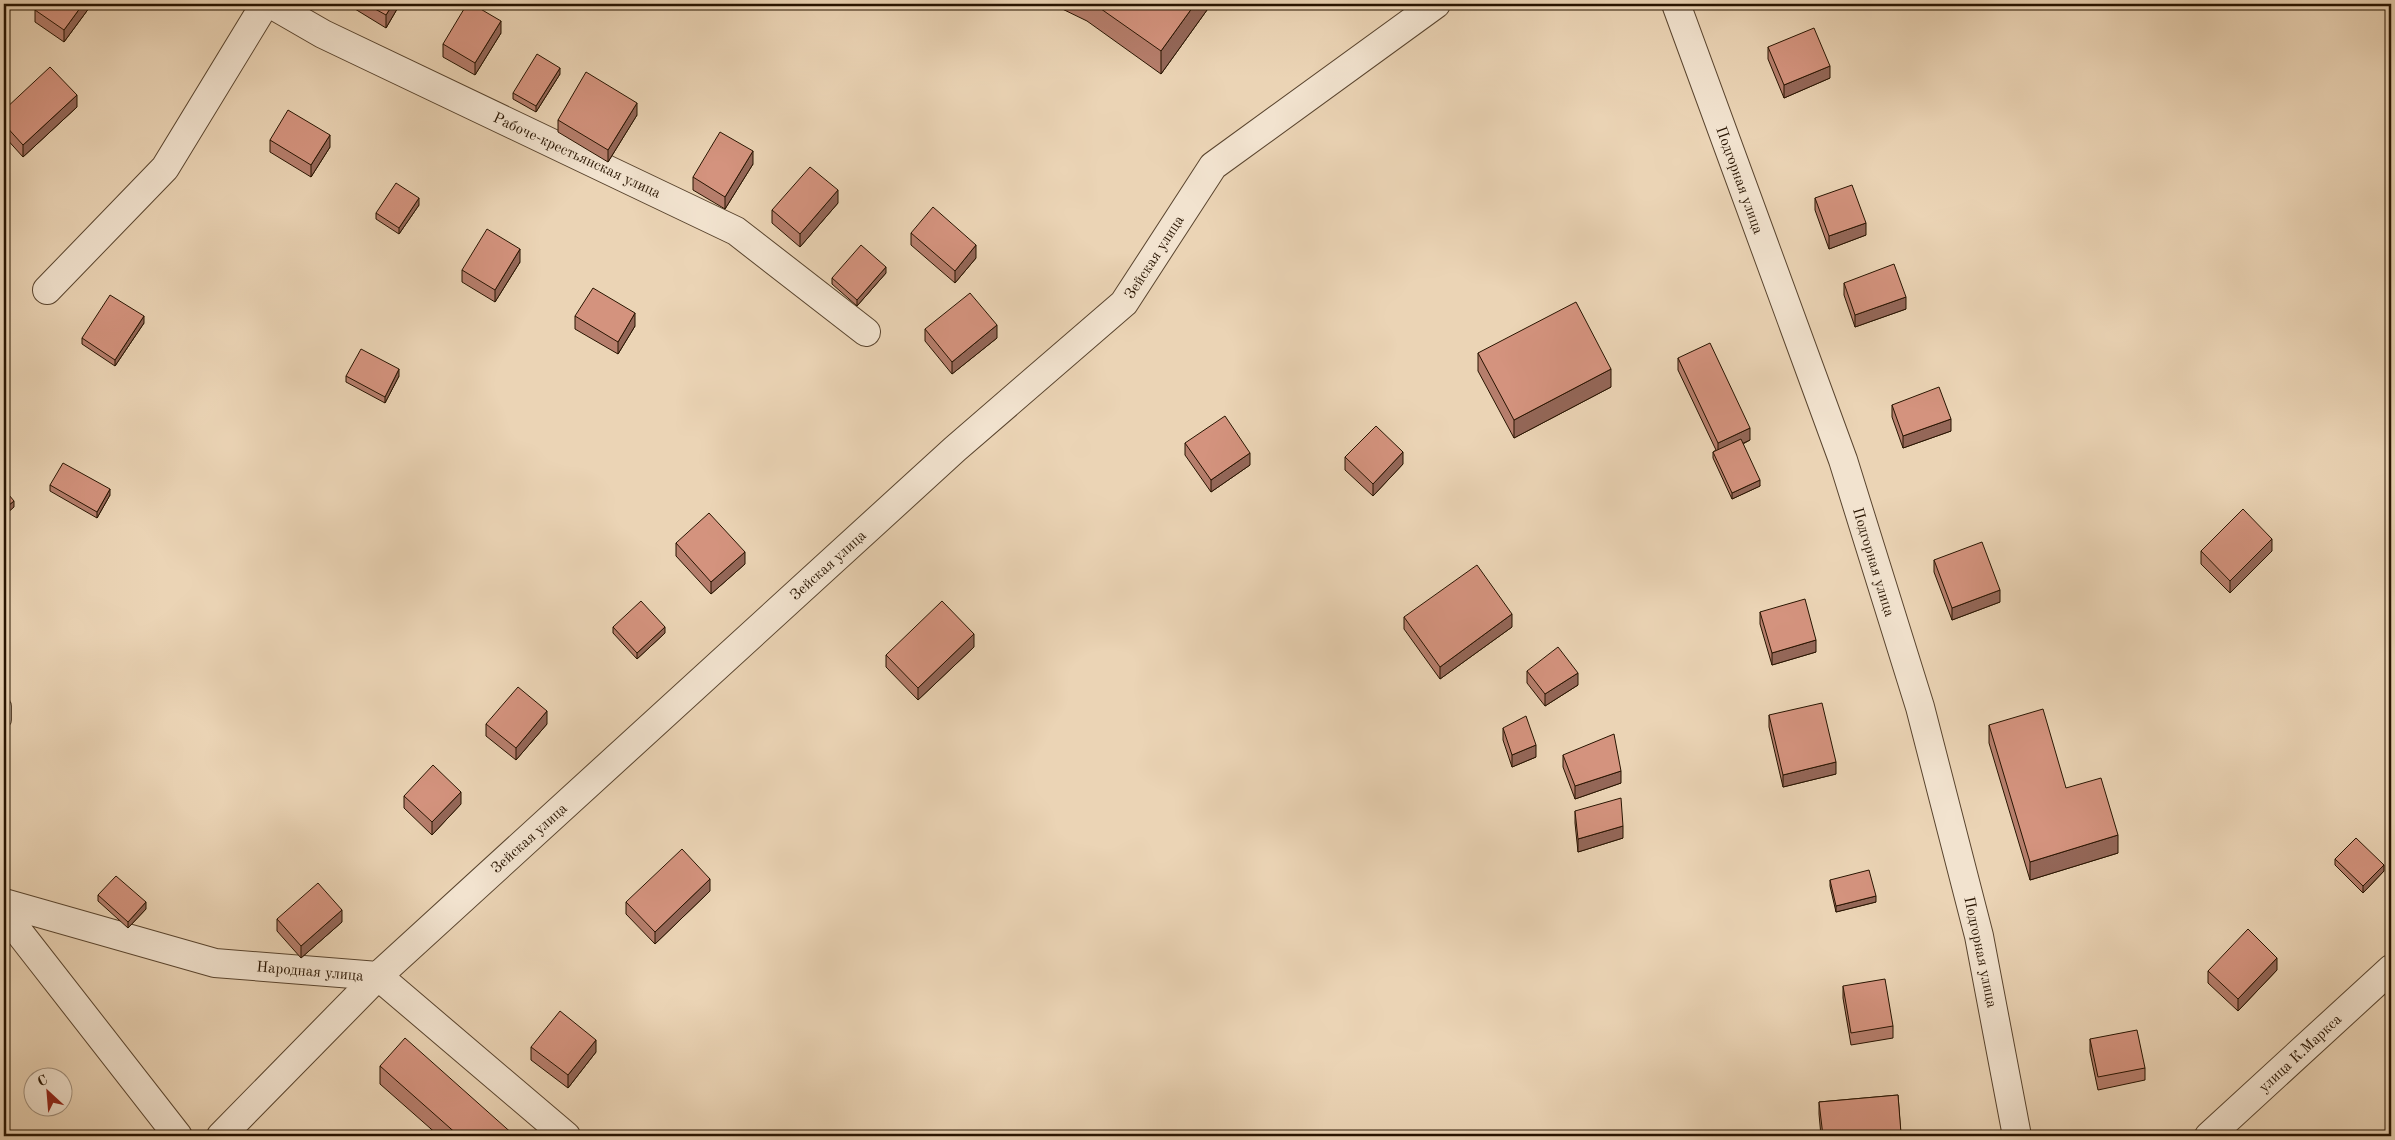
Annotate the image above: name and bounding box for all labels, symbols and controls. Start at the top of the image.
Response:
street label: Рабоче-крестьянская улица [490,111,663,202]
street label: Подгорная улица [1712,125,1765,237]
street label: Зейская улица [1123,213,1188,302]
street label: Подгорная улица [1849,506,1896,619]
street label: Зейская улица [788,528,870,604]
street label: Зейская улица [489,801,571,877]
street label: Подгорная улица [1960,895,1999,1010]
street label: Народная улица [256,960,365,985]
street label: улица К.Маркса [2257,1012,2346,1096]
north arrow [22,1068,72,1118]
text: С [36,1073,50,1090]

